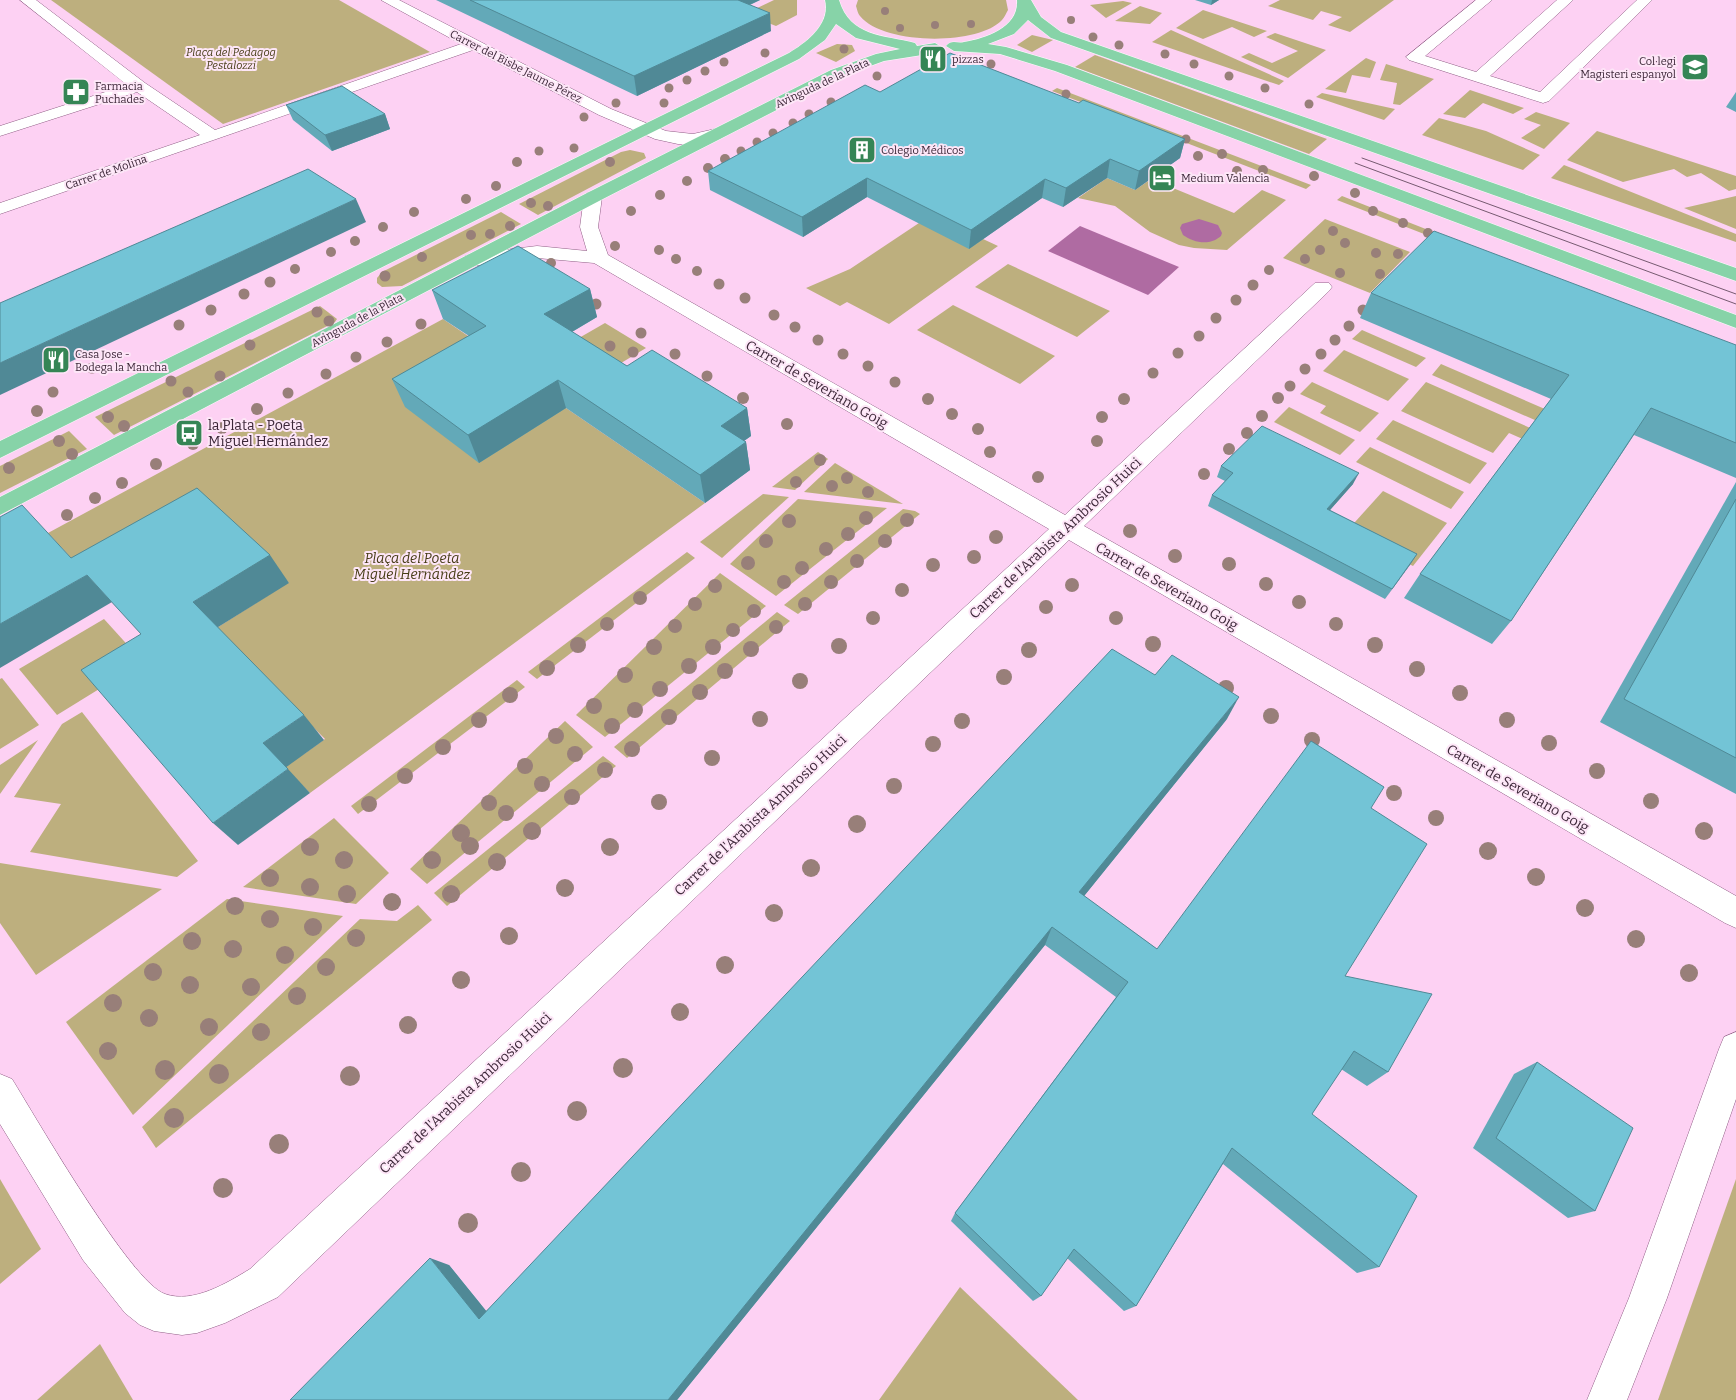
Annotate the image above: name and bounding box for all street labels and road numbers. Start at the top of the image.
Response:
street label: Carrer del Bisbe Jaume Pérez [448,27,584,105]
street label: Avinguda de la Plata [773,56,871,111]
street label: Carrer de Molina [64,152,149,193]
street label: Avinguda de la Plata [309,291,405,350]
street label: Carrer de Severiano Goig [742,337,891,432]
street label: Carrer de l'Arabista Ambrosio Huici [966,454,1145,623]
street label: Carrer de Severiano Goig [1092,539,1241,634]
street label: Carrer de l'Arabista Ambrosio Huici [671,731,850,900]
street label: Carrer de Severiano Goig [1443,741,1592,836]
street label: Carrer de l'Arabista Ambrosio Huici [376,1009,555,1178]

